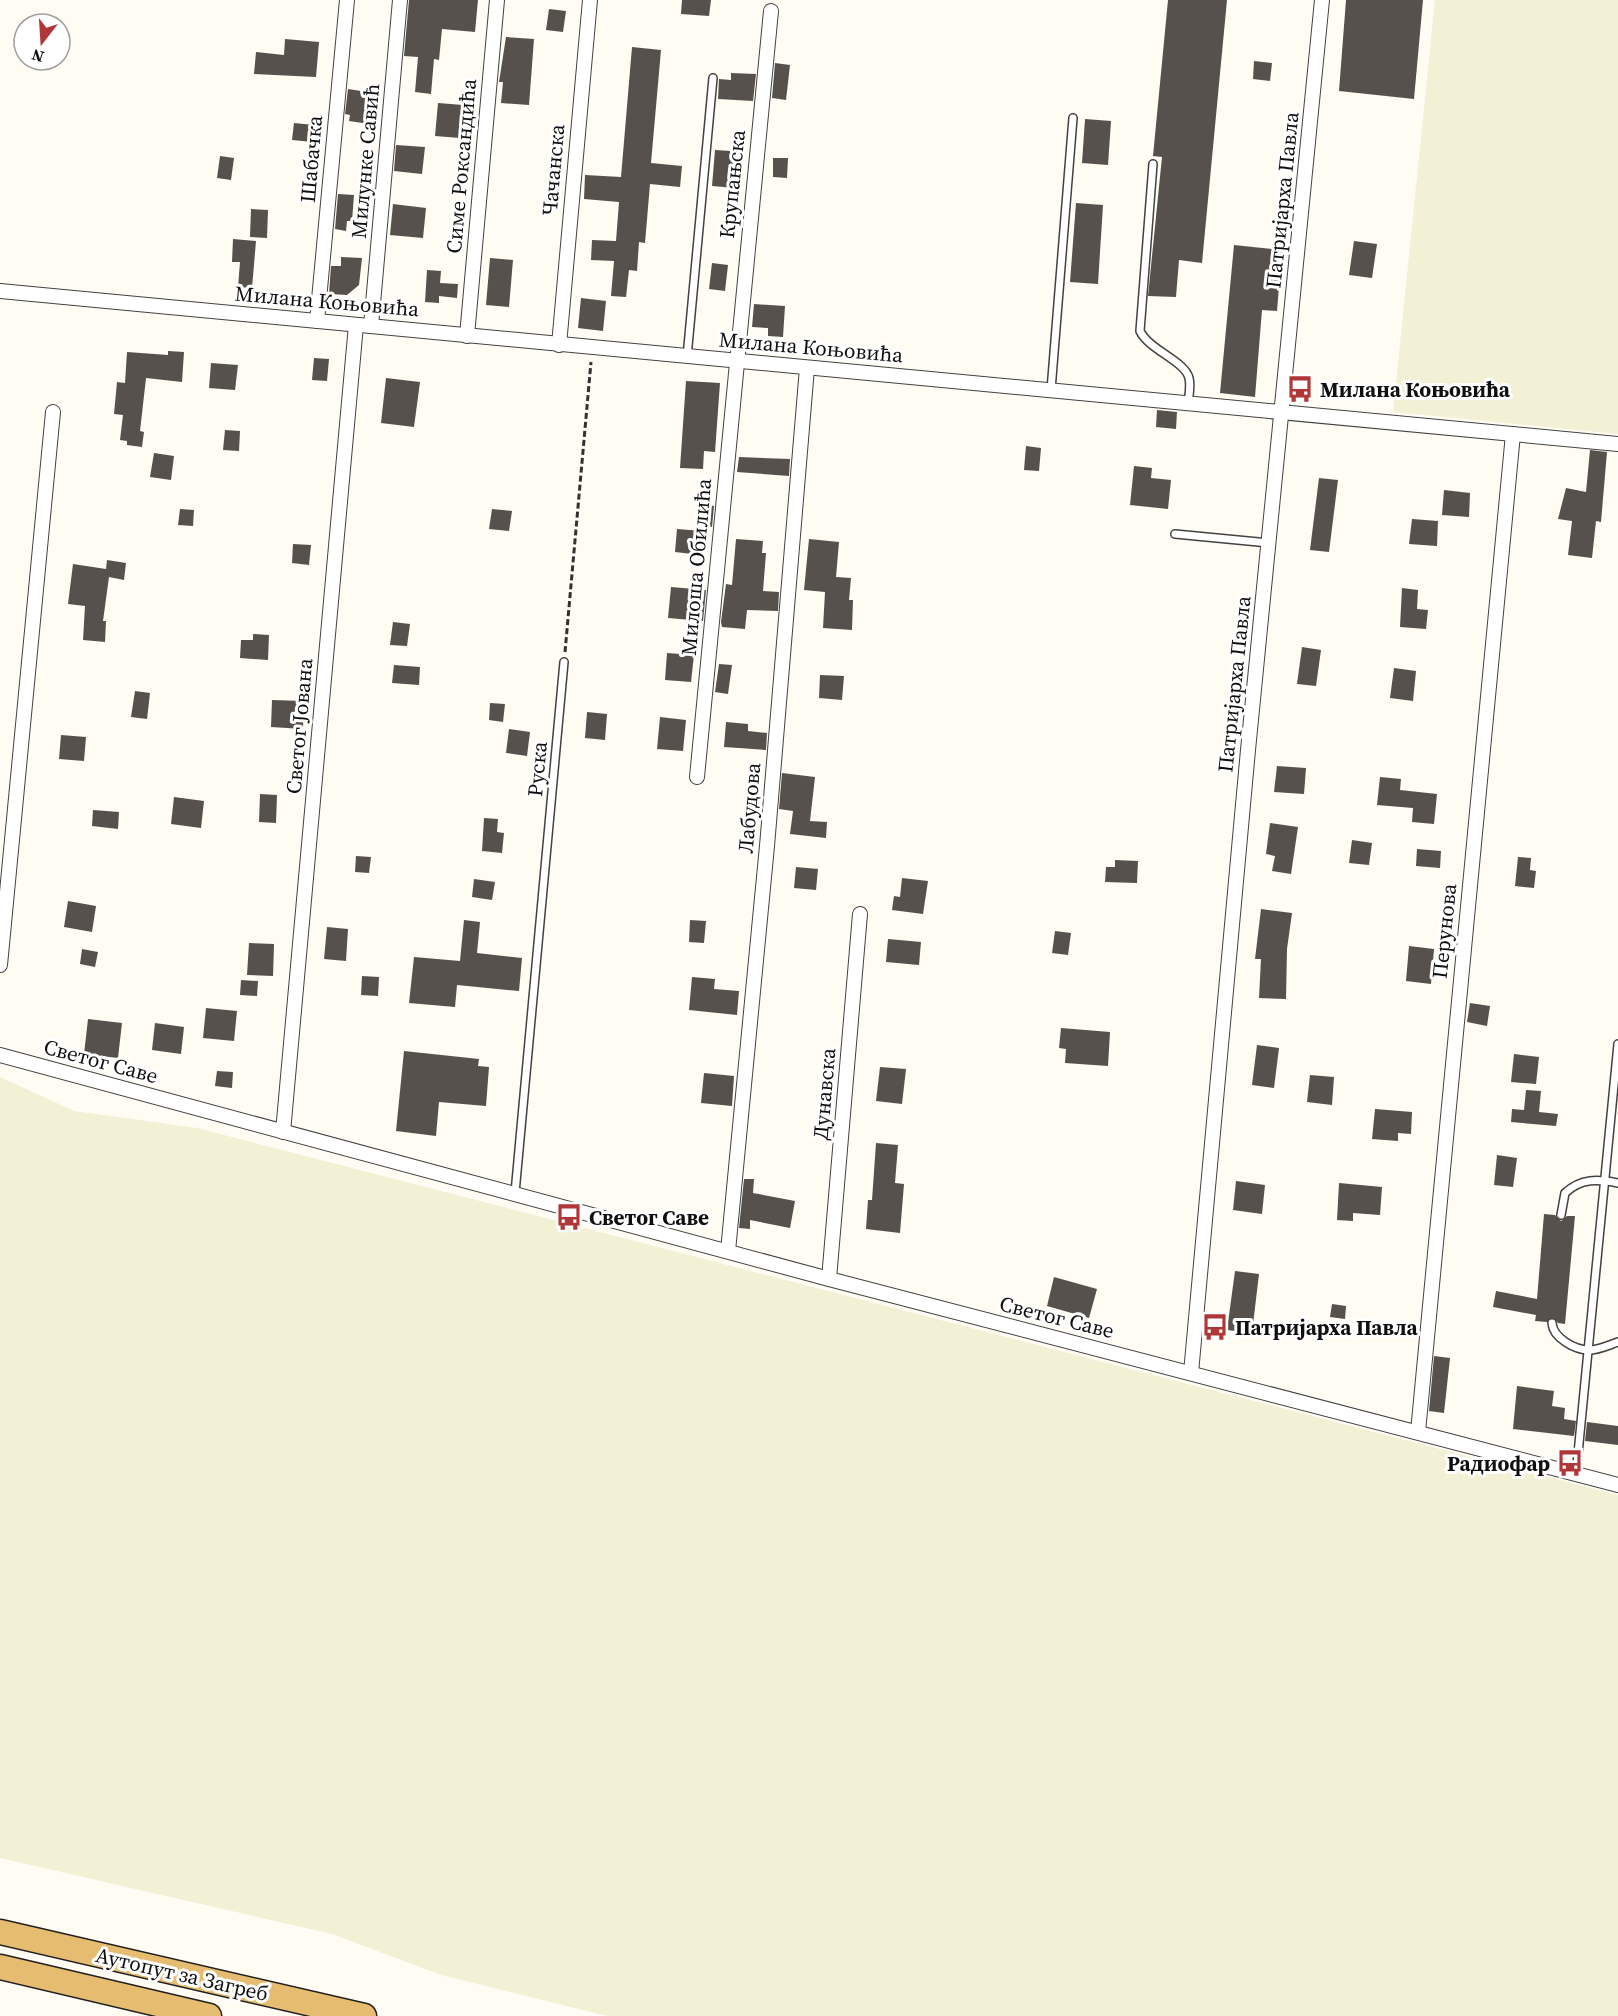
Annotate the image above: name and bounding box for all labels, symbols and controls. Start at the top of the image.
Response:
north arrow [12,12,72,72]
text: N [28,44,46,69]
street label: Симе Роксандића [439,77,483,254]
street label: Милунке Савић [344,82,386,240]
street label: Патријарха Павла [1258,110,1306,290]
street label: Шабачка [293,114,329,204]
street label: Чачанска [535,123,571,217]
street label: Крупањска [712,128,752,240]
street label: Милана Коњовића [234,278,421,324]
street label: Милана Коњовића [718,324,905,370]
bus stop icon: Милана Коњовића [1285,374,1315,404]
place label: Милана Коњовића [1320,375,1511,404]
street label: Милоша Обилића [674,477,718,657]
street label: Патријарха Павла [1210,594,1258,774]
street label: Светог Јована [279,657,319,795]
street label: Руска [520,740,554,798]
street label: Лабудова [731,761,767,855]
street label: Перунова [1425,882,1463,980]
street label: Светог Саве [41,1032,161,1090]
street label: Дунавска [806,1046,842,1141]
bus stop icon: Светог Саве [554,1202,584,1232]
place label: Светог Саве [589,1203,709,1232]
street label: Светог Саве [997,1289,1117,1345]
bus stop icon: Патријарха Павла [1200,1312,1230,1342]
place label: Патријарха Павла [1235,1313,1419,1342]
bus stop icon: Радиофар [1555,1448,1585,1478]
place label: Радиофар [1447,1449,1550,1478]
street label: Аутопут за Загреб [93,1940,271,2008]

